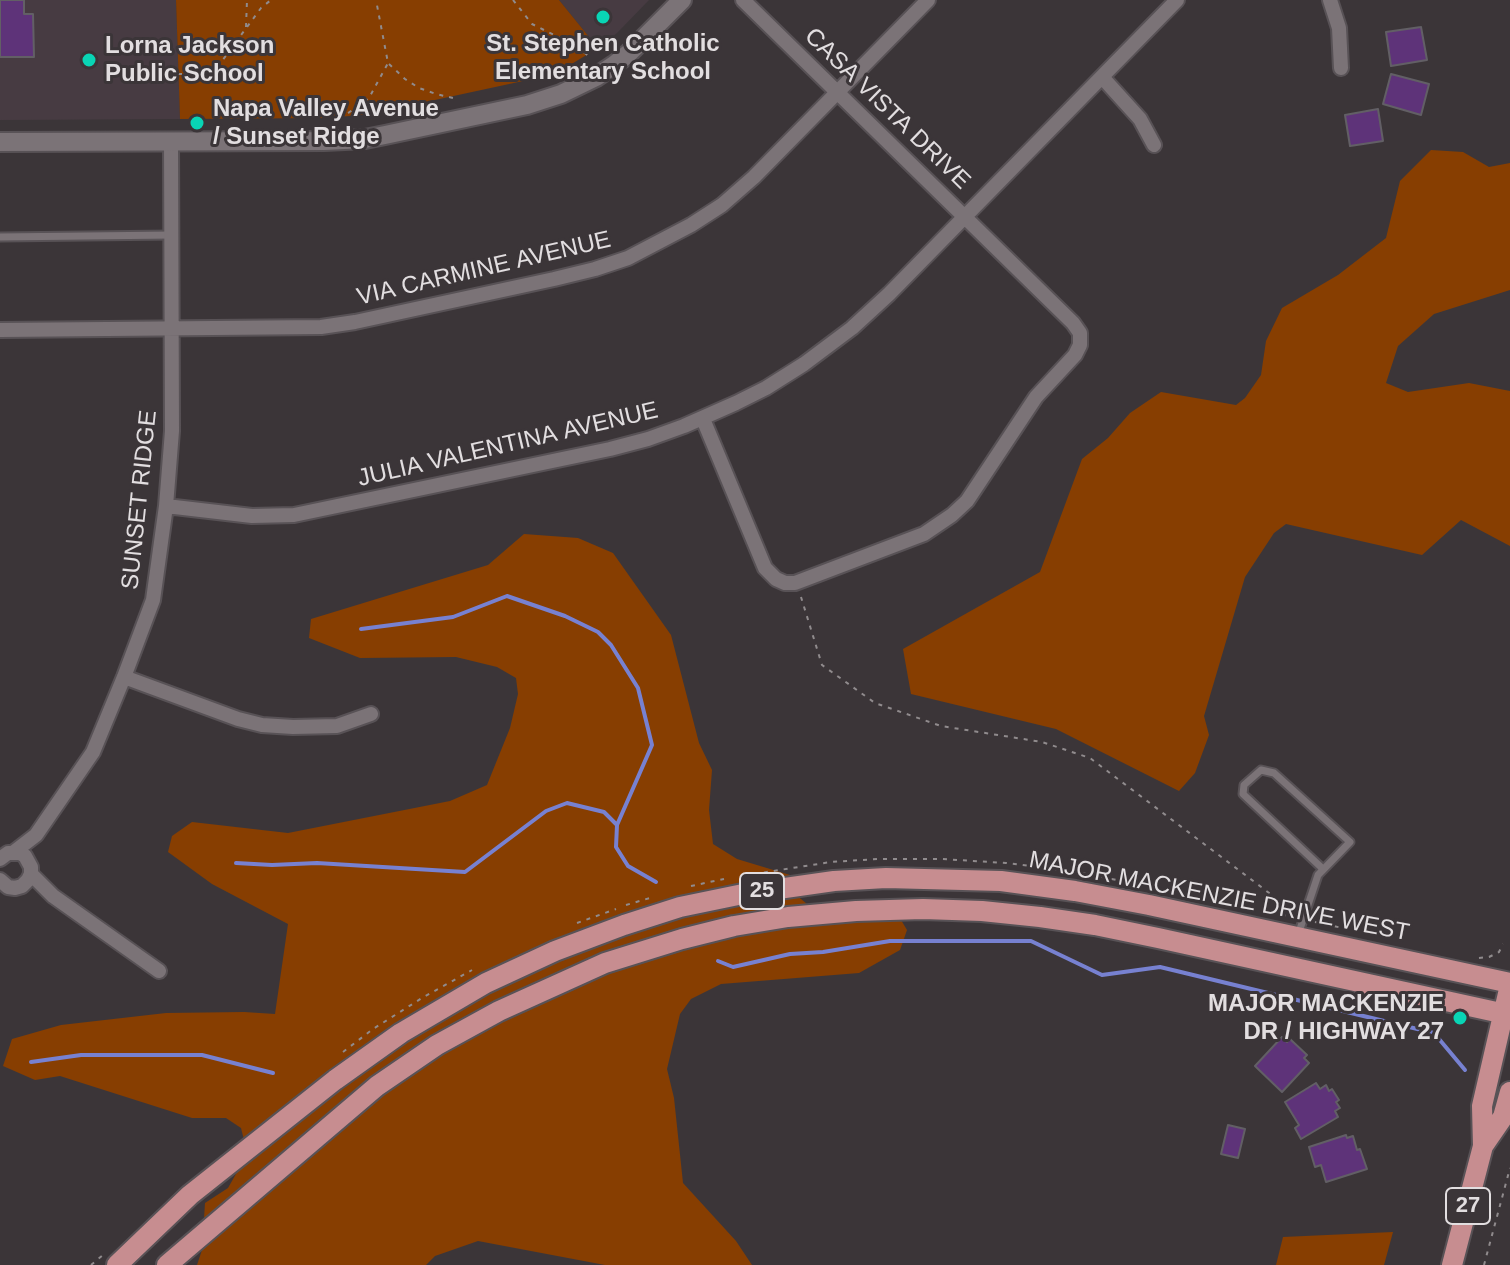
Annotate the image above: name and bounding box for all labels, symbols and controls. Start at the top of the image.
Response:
marker: St. Stephen Catholic Elementary School [594,8,612,26]
street label: CASA VISTA DRIVE [798,22,976,196]
place label: St. Stephen Catholic Elementary School [486,30,720,86]
place label: Lorna Jackson Public School [105,32,274,88]
marker: Lorna Jackson Public School [80,51,98,69]
place label: Napa Valley Avenue / Sunset Ridge [213,95,439,151]
marker: Napa Valley Avenue / Sunset Ridge [188,114,206,132]
street label: VIA CARMINE AVENUE [354,226,614,312]
street label: JULIA VALENTINA AVENUE [355,396,661,494]
street label: SUNSET RIDGE [116,409,164,591]
street label: MAJOR MACKENZIE DRIVE WEST [1026,846,1412,948]
road number: 25 [740,873,784,909]
place label: MAJOR MACKENZIE DR / HIGHWAY 27 [1208,990,1444,1046]
marker: MAJOR MACKENZIE DR / HIGHWAY 27 [1451,1009,1469,1027]
road number: 27 [1446,1188,1490,1224]

